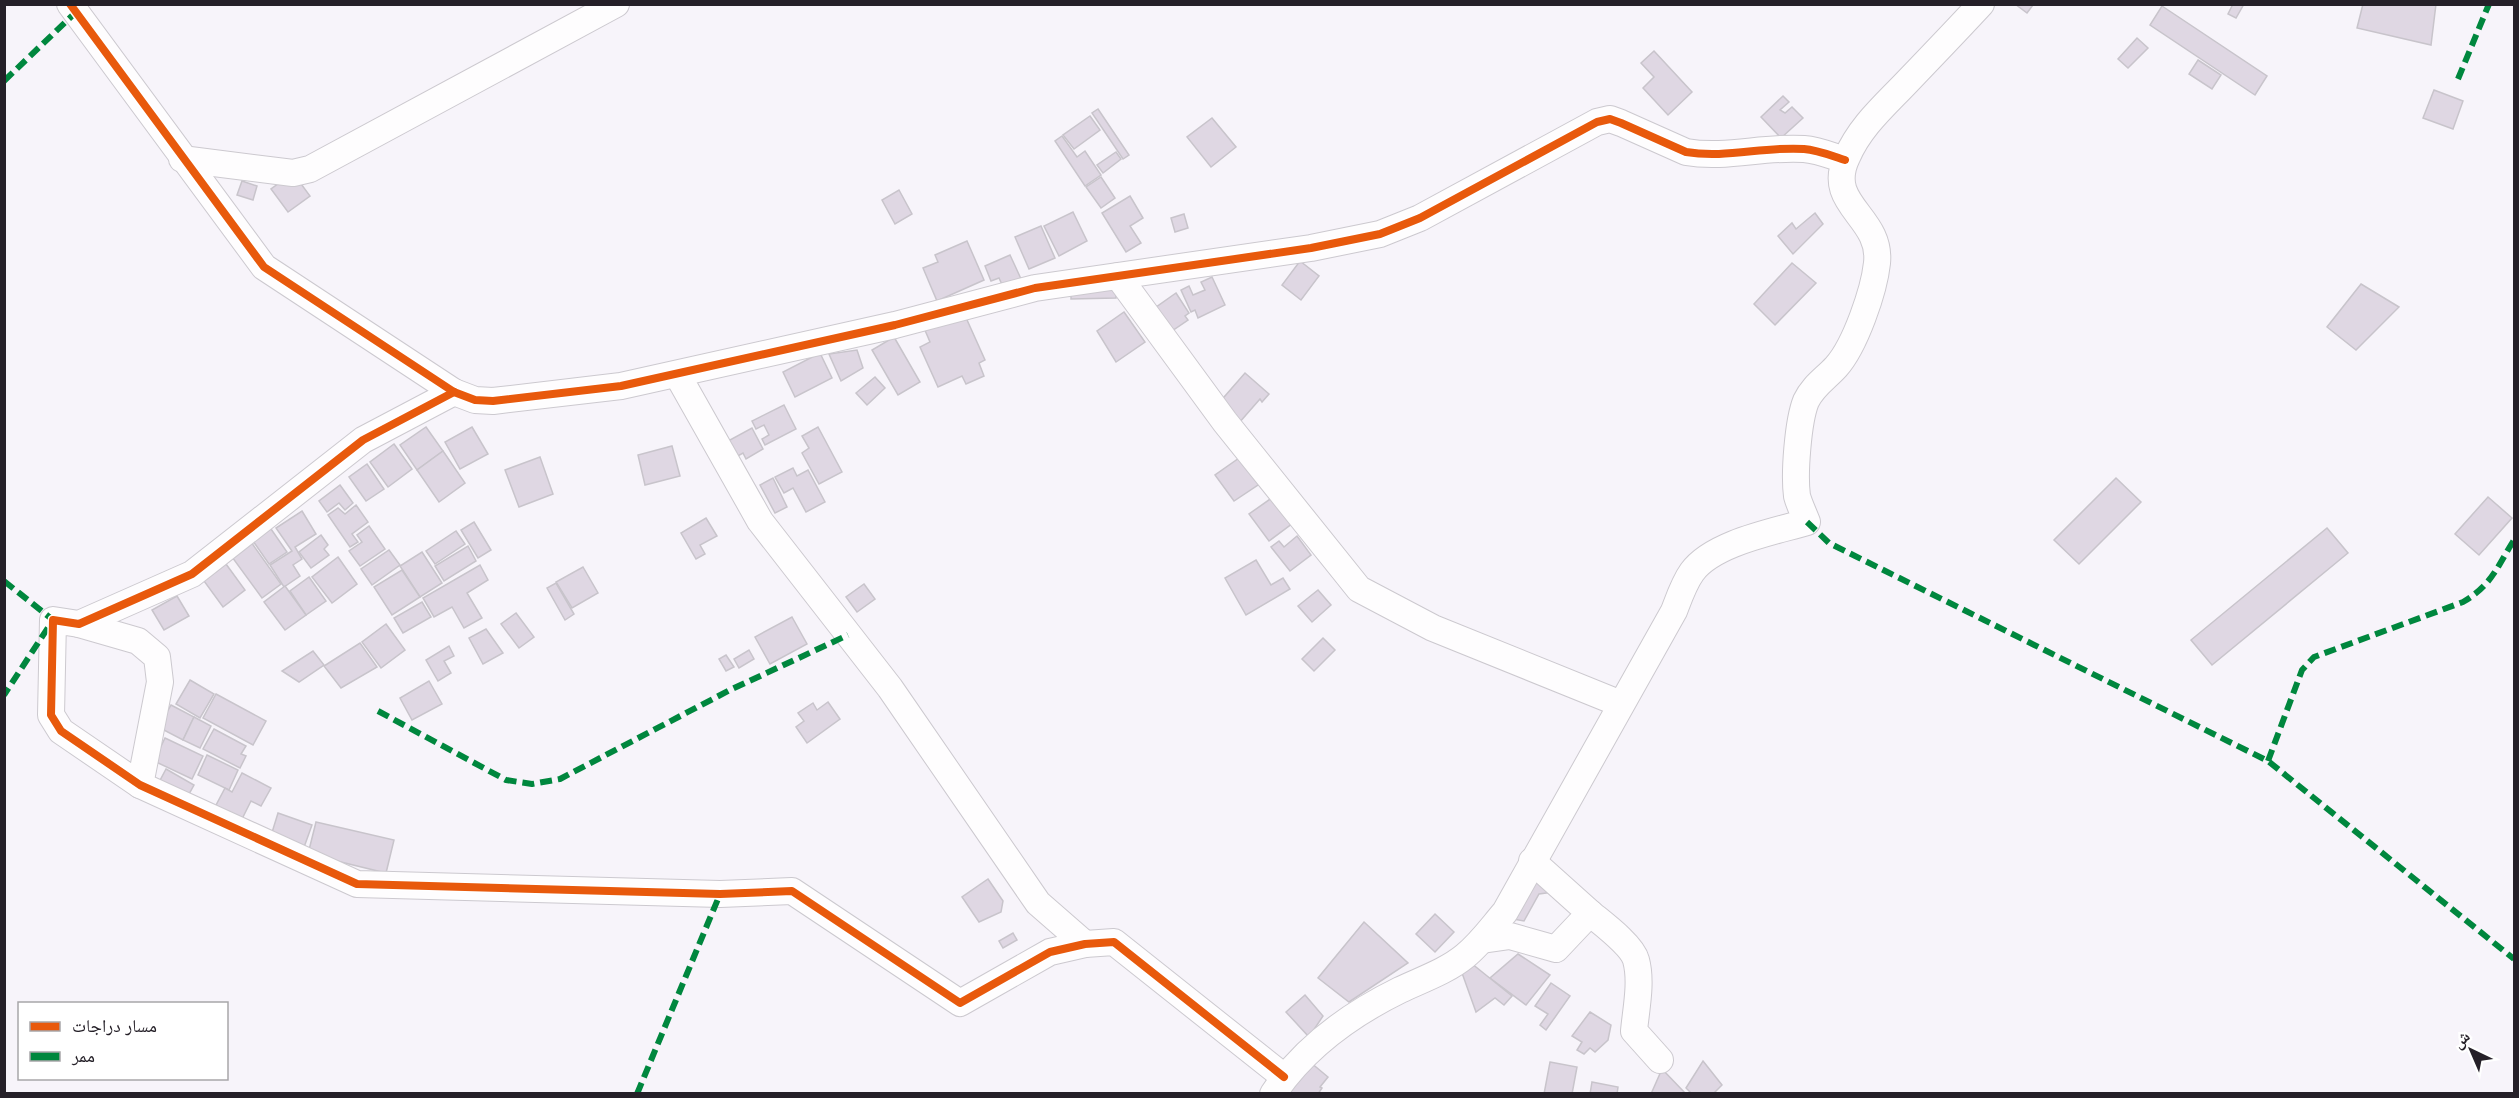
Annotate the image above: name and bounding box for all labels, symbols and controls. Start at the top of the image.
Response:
legend [18,1002,228,1080]
text: مسار دراجات [72,1013,157,1037]
north arrow [2441,1020,2501,1080]
text: ش [2447,1025,2474,1053]
text: ممر [71,1043,95,1067]

